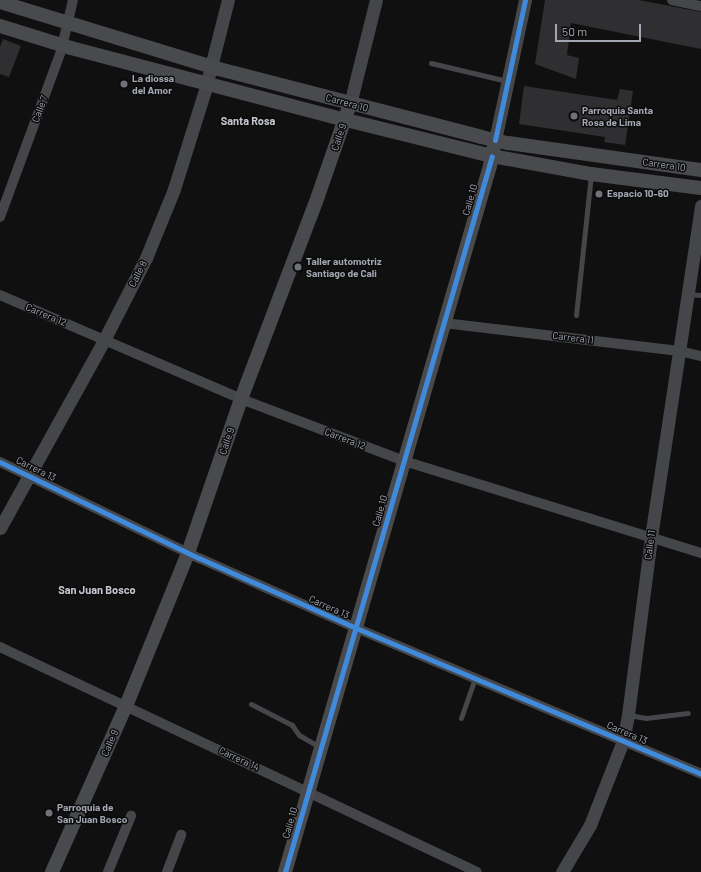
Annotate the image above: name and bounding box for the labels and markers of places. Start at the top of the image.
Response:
place label: La diossa del Amor [132,72,174,96]
marker: La diossa del Amor [119,79,129,89]
place label: Parroquia Santa Rosa de Lima [582,104,653,128]
marker: Parroquia Santa Rosa de Lima [569,111,579,121]
place label: Espacio 10-60 [607,188,669,200]
marker: Espacio 10-60 [594,189,604,199]
place label: Taller automotriz Santiago de Cali [306,255,381,278]
marker: Taller automotriz Santiago de Cali [293,262,303,272]
place label: Parroquia de San Juan Bosco [57,801,127,824]
marker: Parroquia de San Juan Bosco [44,808,54,818]

